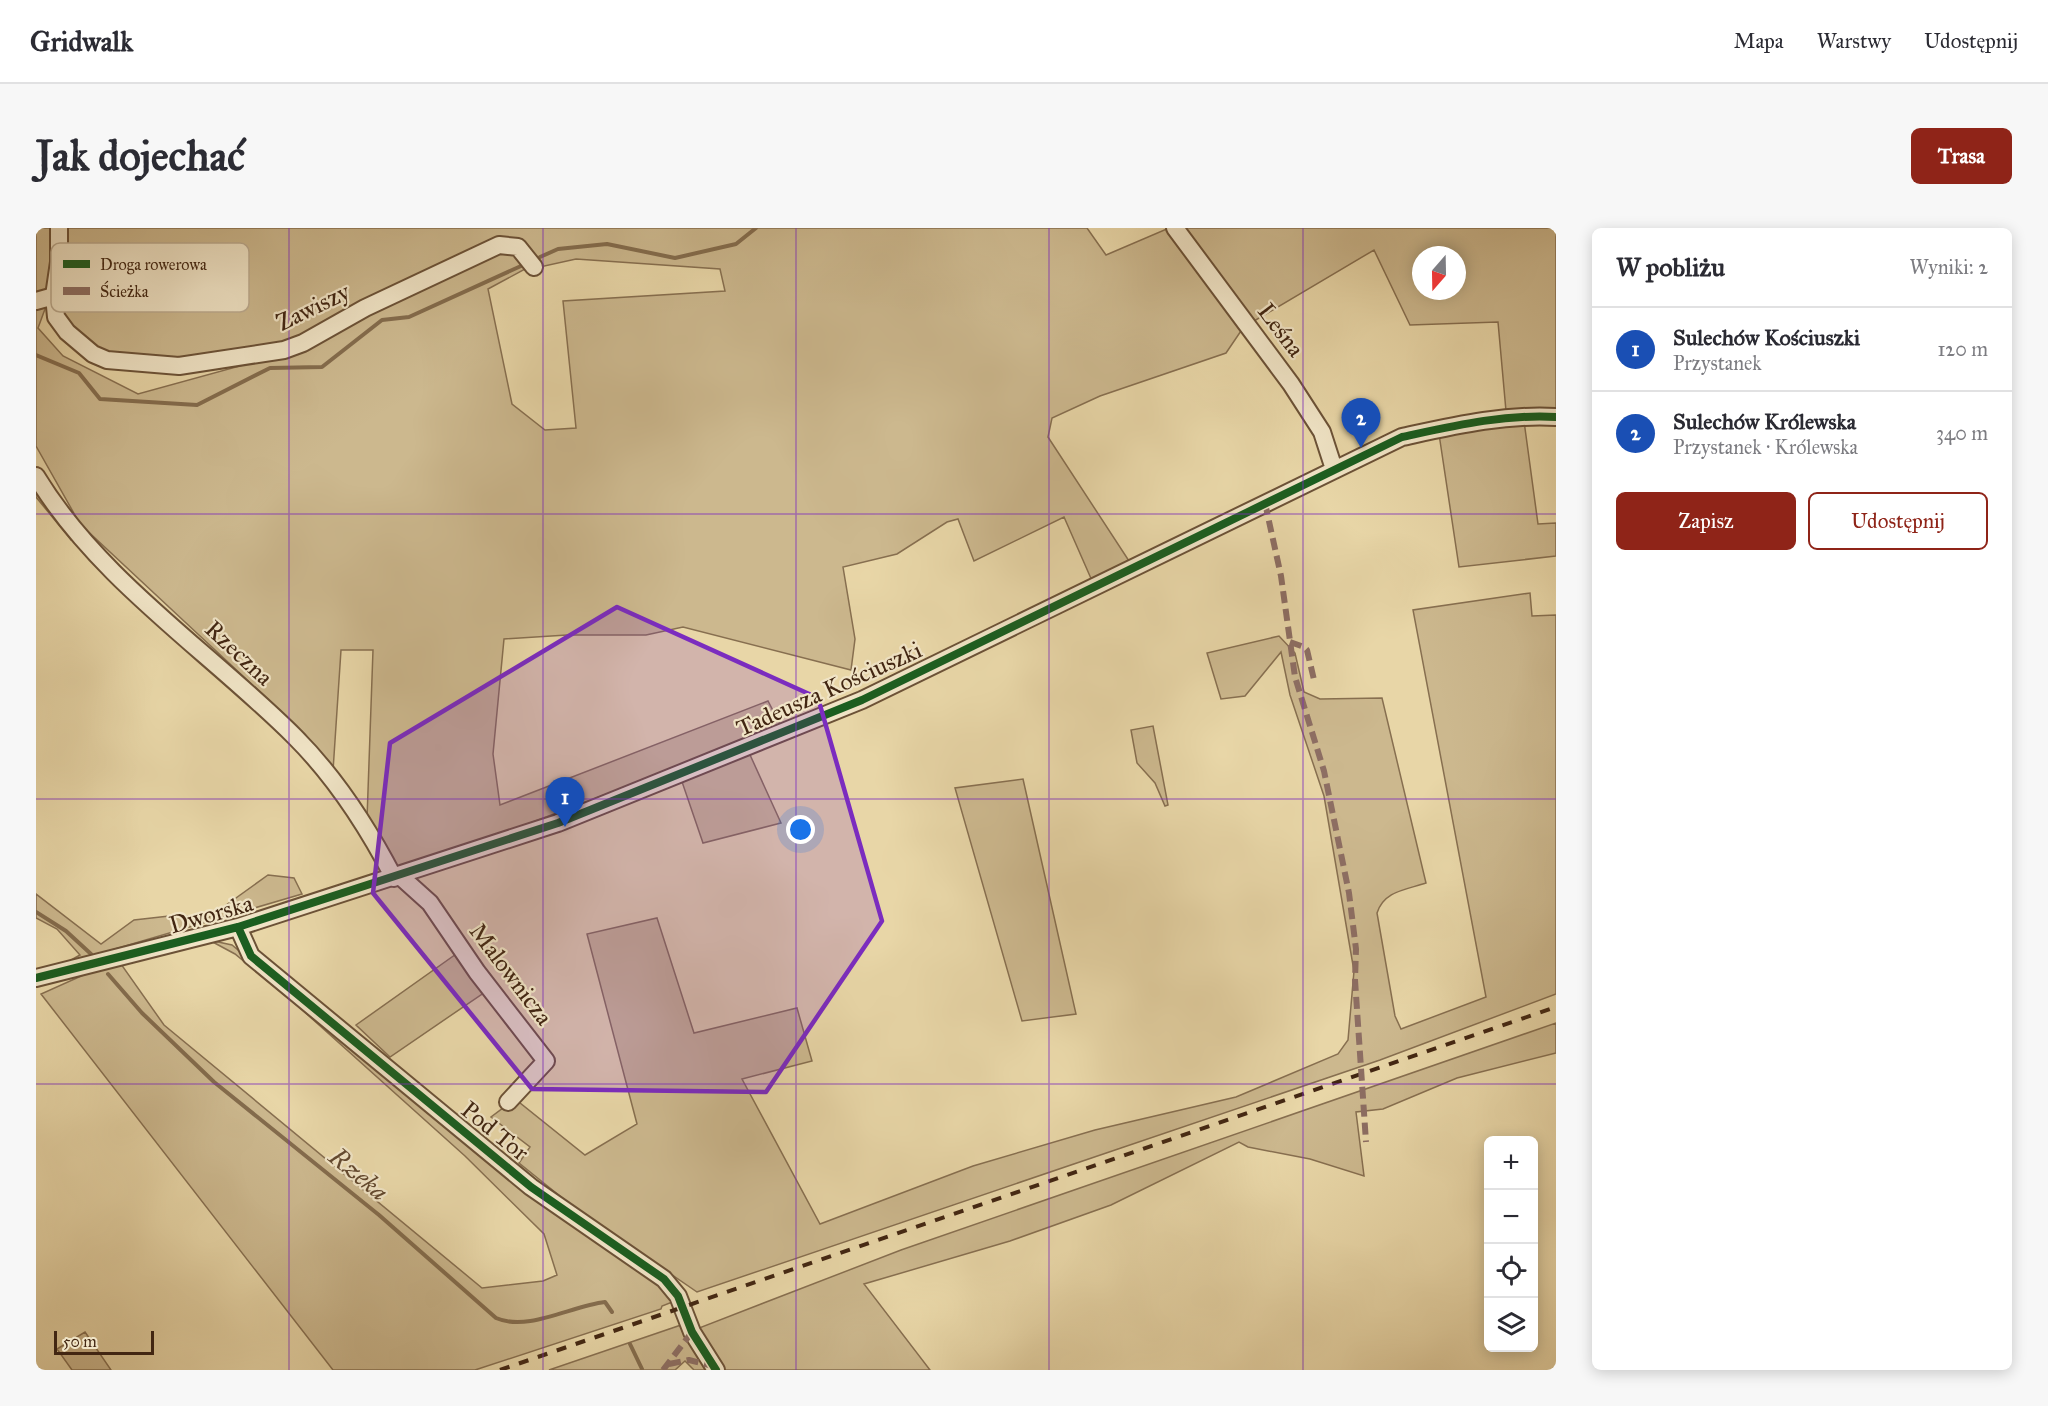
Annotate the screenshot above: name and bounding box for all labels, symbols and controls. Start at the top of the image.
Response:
text: Gridwalk [30,24,133,59]
text: Mapa [1734,28,1784,54]
text: Warstwy [1817,28,1891,54]
text: Udostępnij [1924,28,2018,54]
button: Trasa [1911,128,2012,184]
text: Jak dojechać [36,130,245,182]
legend [51,243,249,312]
north arrow [1412,246,1466,300]
text: W pobliżu [1616,251,1725,283]
text: Droga rowerowa [100,255,207,275]
text: Wyniki: 2 [1910,255,1988,279]
street label: Zawiszy [271,276,355,338]
text: Ścieżka [100,280,149,301]
street label: Leśna [1251,297,1311,364]
text: Sulechów Kościuszki [1673,324,1860,351]
text: 1 [1632,337,1639,361]
text: 120 m [1937,337,1988,361]
text: Przystanek [1673,351,1762,375]
pin: 2 [1342,398,1380,448]
text: Sulechów Królewska [1673,408,1856,435]
text: 2 [1631,421,1640,445]
text: 340 m [1936,421,1988,445]
text: Przystanek · Królewska [1673,435,1858,459]
button: Zapisz [1616,492,1796,550]
button: Udostępnij [1808,492,1988,550]
street label: Rzeczna [199,614,280,693]
street label: Tadeusza Kościuszki [732,635,927,743]
pin: 1 [546,778,584,827]
your location [786,815,815,844]
street label: Dworska [166,888,257,940]
street label: Malownicza [463,917,560,1032]
street label: Pod Tor [455,1095,535,1167]
map controls [1484,1136,1538,1352]
button: + [1484,1136,1538,1190]
water label: Rzeka [322,1140,395,1208]
button: − [1484,1190,1538,1244]
button: locate [1484,1244,1538,1298]
button: layers [1484,1298,1538,1352]
scale bar [54,1328,154,1356]
text: 50 m [63,1332,97,1351]

